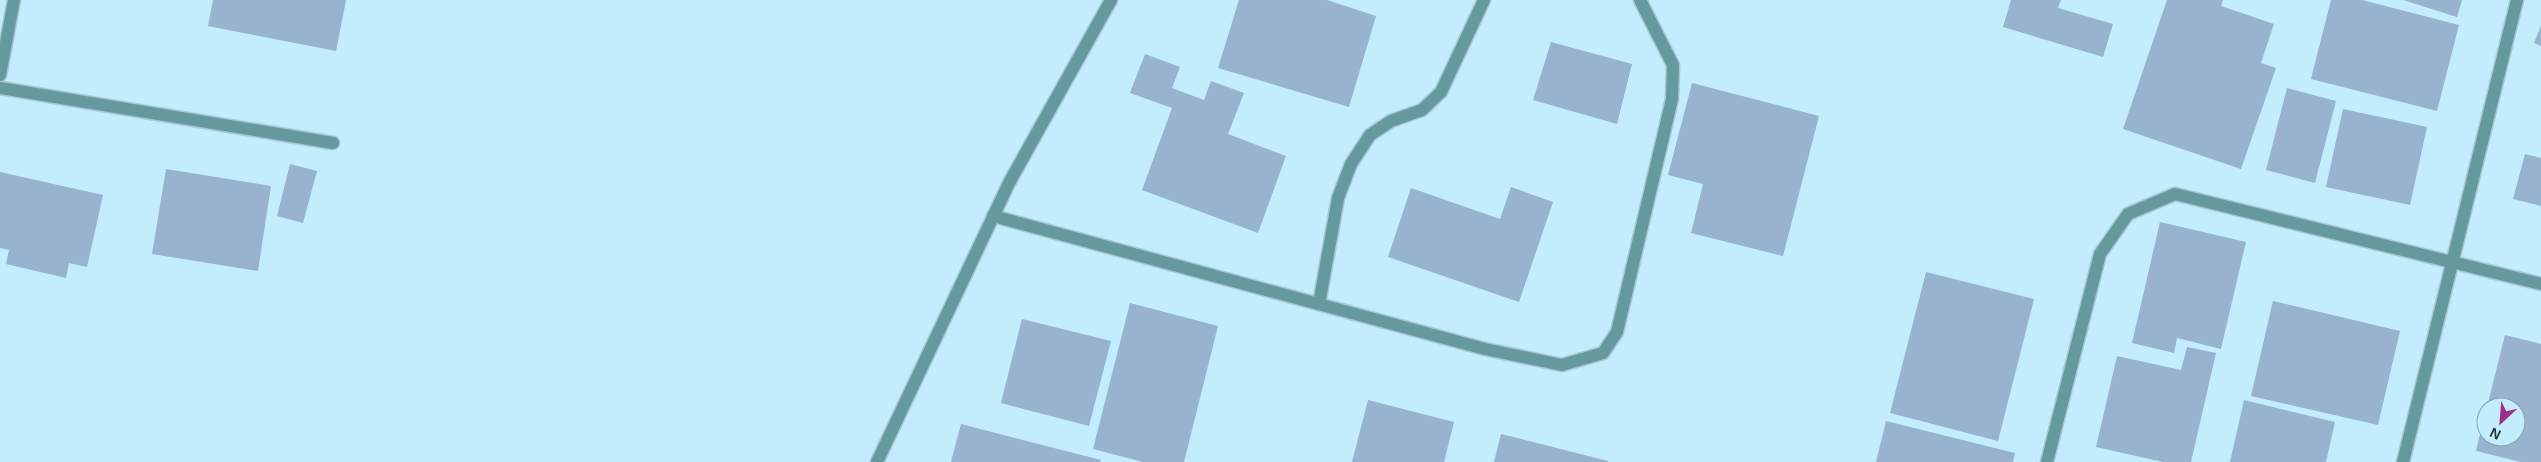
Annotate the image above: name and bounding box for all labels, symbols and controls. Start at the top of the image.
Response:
north arrow [2476,397,2526,447]
text: N [2487,424,2503,443]

